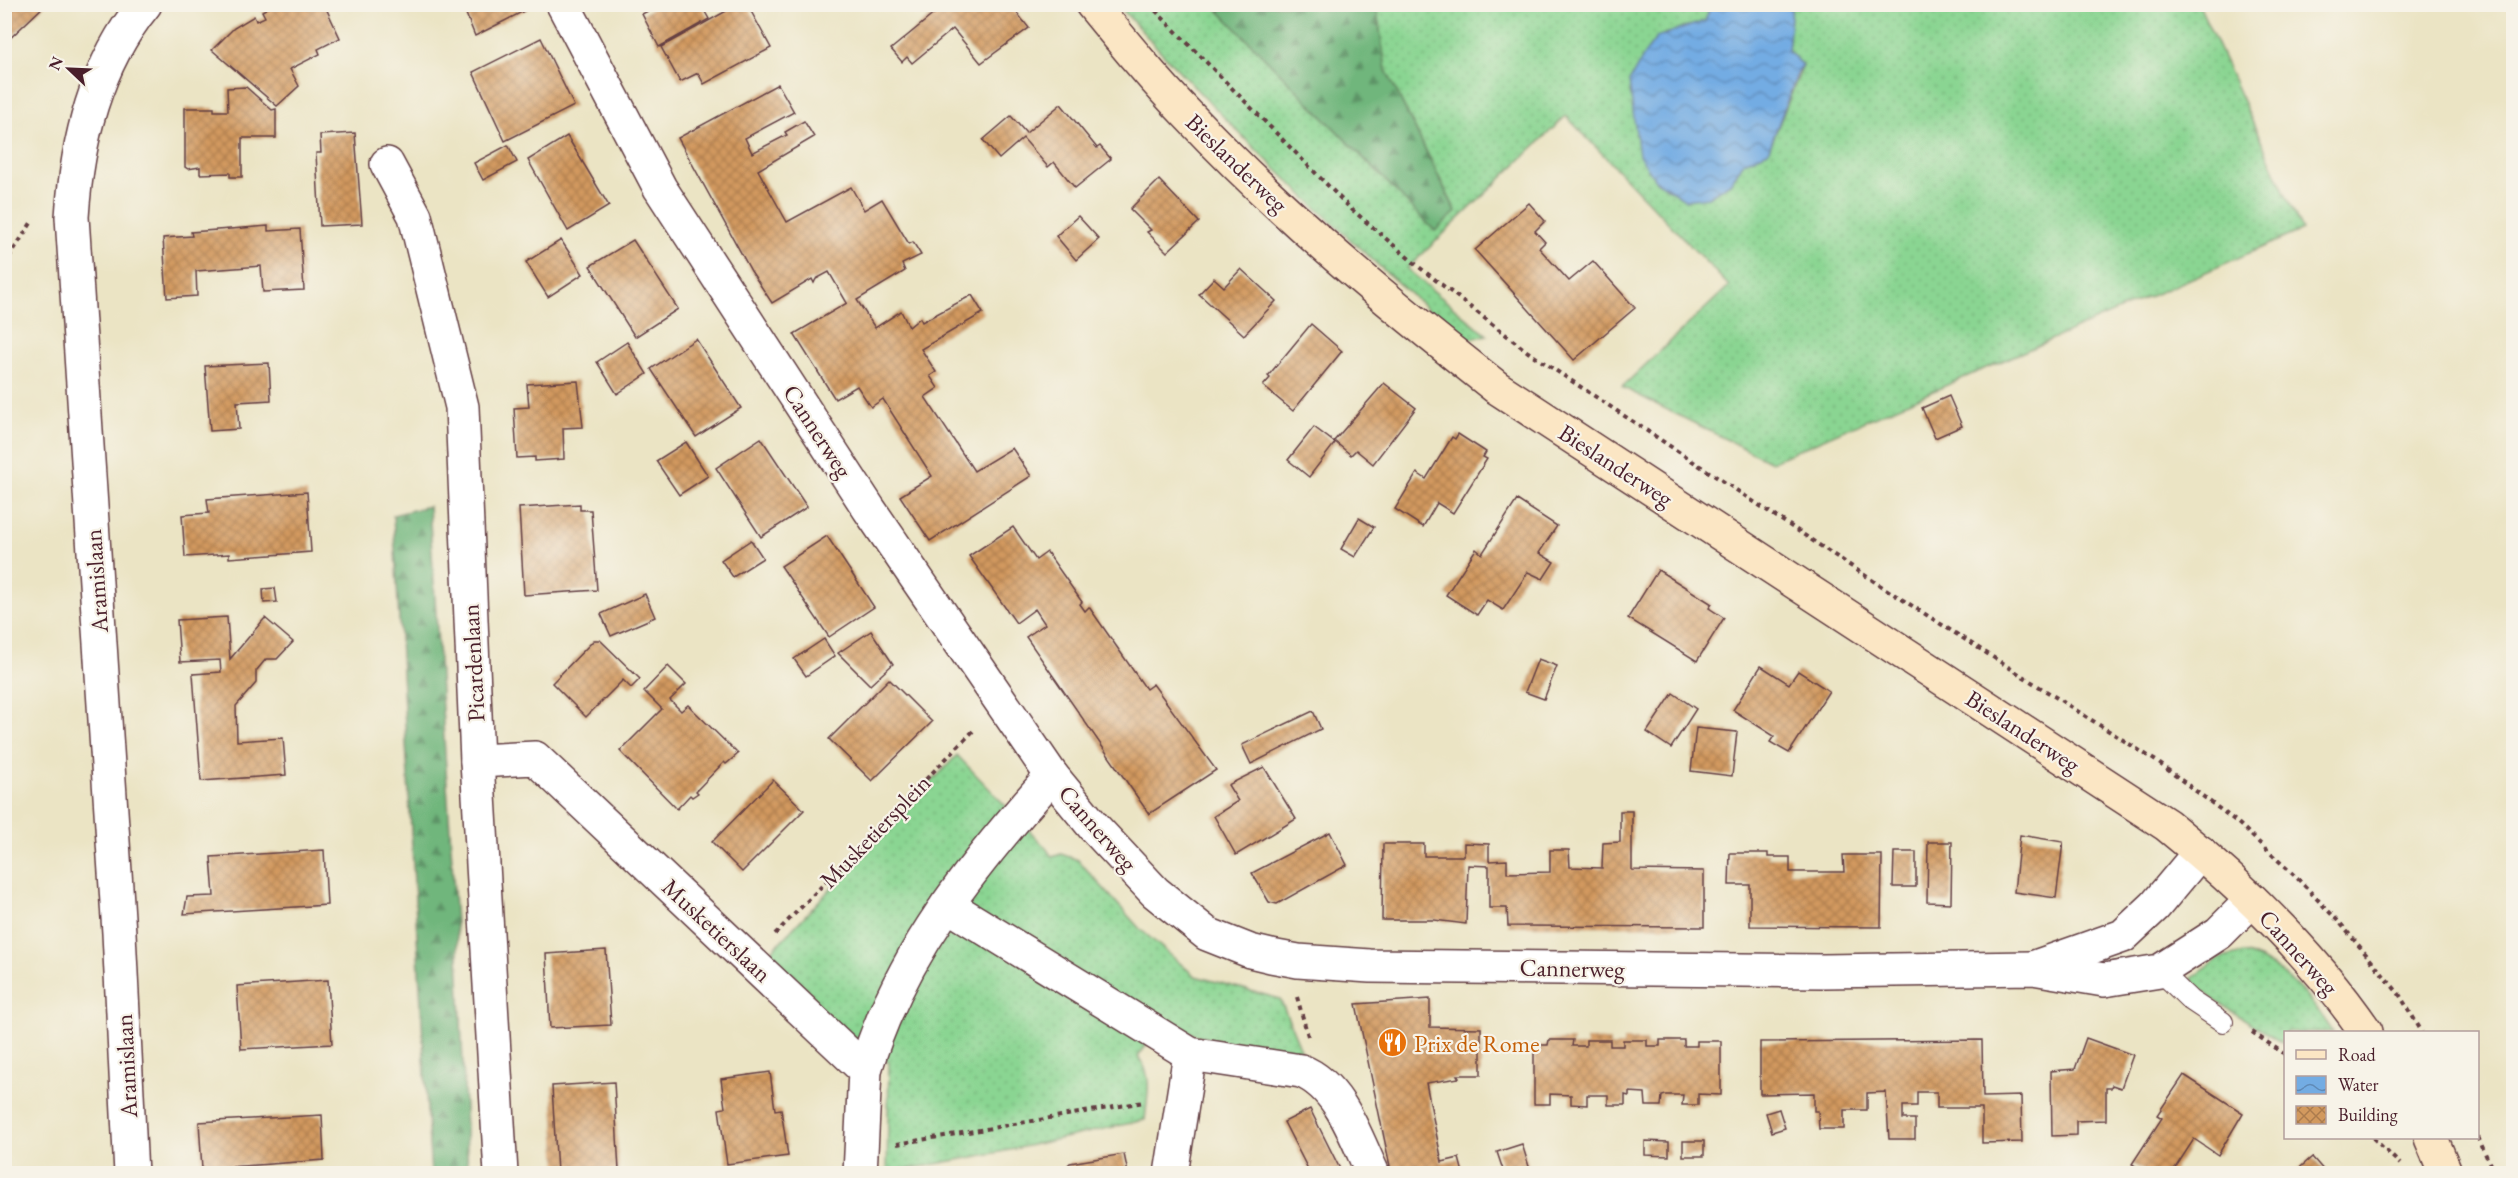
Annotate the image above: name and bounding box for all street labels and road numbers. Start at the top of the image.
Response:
street label: Bieslanderweg [1179,107,1295,220]
street label: Cannerweg [776,379,860,484]
street label: Bieslanderweg [1553,417,1680,514]
street label: Aramislaan [77,528,115,635]
street label: Picardenlaan [454,603,492,723]
street label: Bieslanderweg [1960,683,2087,780]
street label: Musketiersplein [813,767,937,895]
street label: Cannerweg [1052,778,1144,878]
street label: Musketierslaan [656,871,779,989]
street label: Cannerweg [2252,903,2346,1002]
street label: Cannerweg [1519,952,1625,984]
street label: Aramislaan [108,1013,144,1120]

